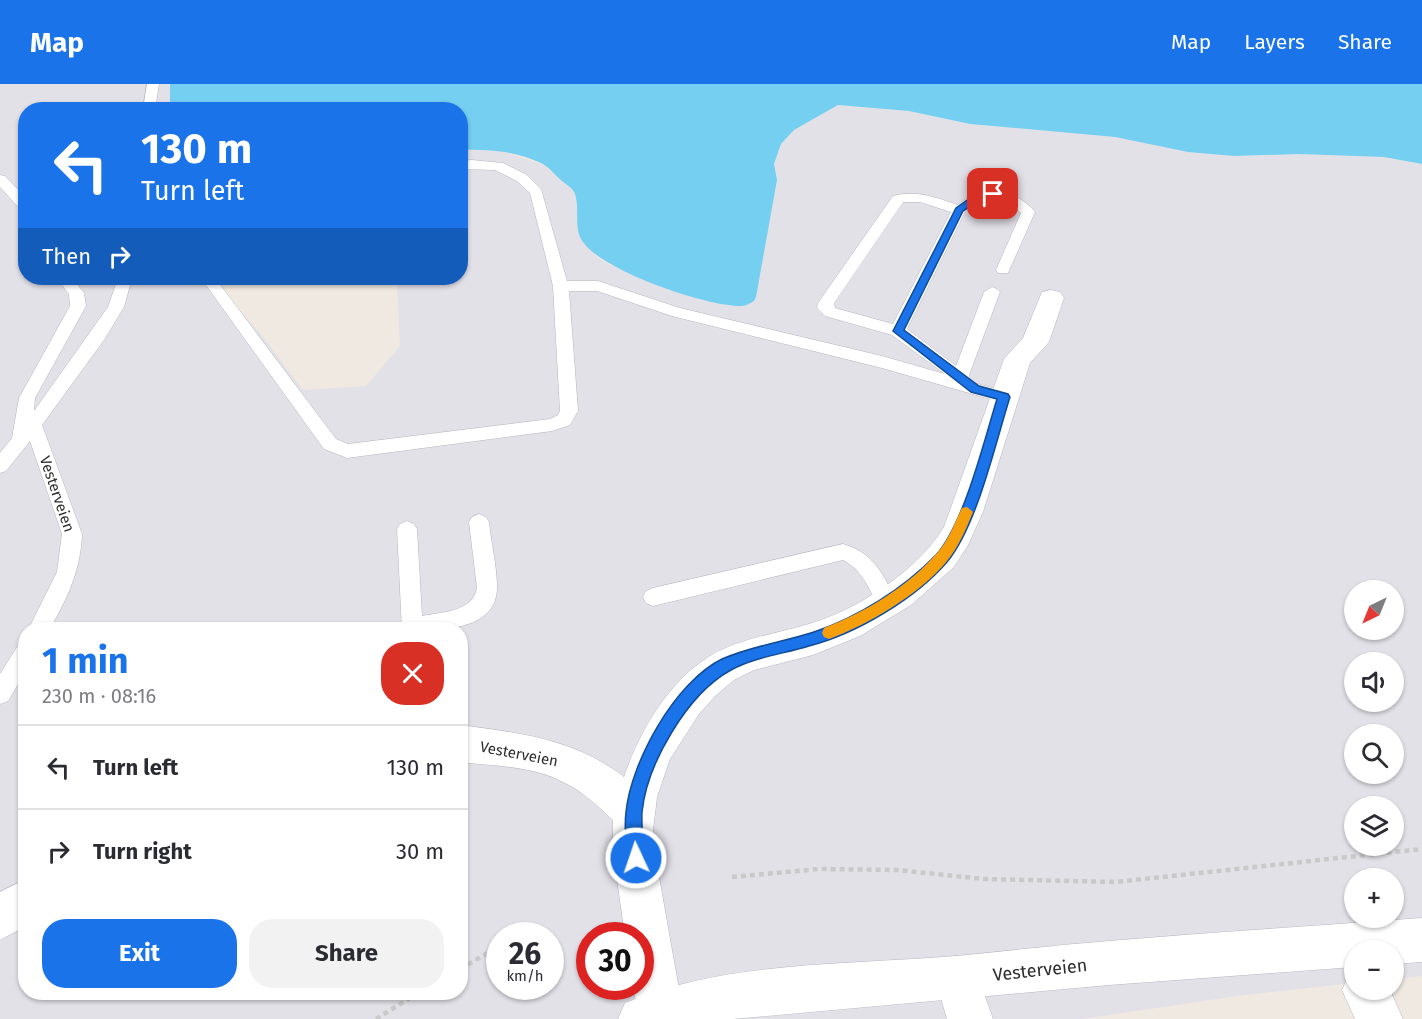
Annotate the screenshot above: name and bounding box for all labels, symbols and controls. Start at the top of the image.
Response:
text: Map [30,26,84,59]
text: Map [1171,29,1211,55]
text: Layers [1244,29,1305,55]
text: Share [1338,29,1392,55]
text: 130 m [141,124,252,174]
icon: left [42,126,120,204]
pin [967,168,1018,219]
text: Turn left [141,175,244,207]
icon: arrive [976,177,1009,210]
icon: right [103,240,136,273]
text: Then [42,243,91,270]
street label: Vesterveien [36,454,78,534]
north arrow [1344,580,1404,640]
map controls [1344,580,1404,1000]
text: 1 min [42,639,129,683]
button: close [381,642,444,705]
button: sound [1344,652,1404,712]
text: 230 m · 08:16 [42,684,156,708]
button: search [1344,724,1404,784]
street label: Vesterveien [479,738,559,770]
icon: left [42,751,75,784]
text: Turn left [93,754,178,781]
text: 130 m [387,754,444,781]
button: layers [1344,796,1404,856]
position arrow [604,826,668,890]
icon: right [42,835,75,868]
text: Turn right [93,838,192,865]
text: 30 m [396,838,444,865]
button: + [1344,868,1404,928]
button: Exit [42,919,237,988]
button: Share [249,919,444,988]
speed limit sign: 30 [576,922,654,1000]
text: 26 [509,936,541,972]
button: − [1344,940,1404,1000]
street label: Vesterveien [992,954,1088,986]
text: km/h [506,967,544,985]

